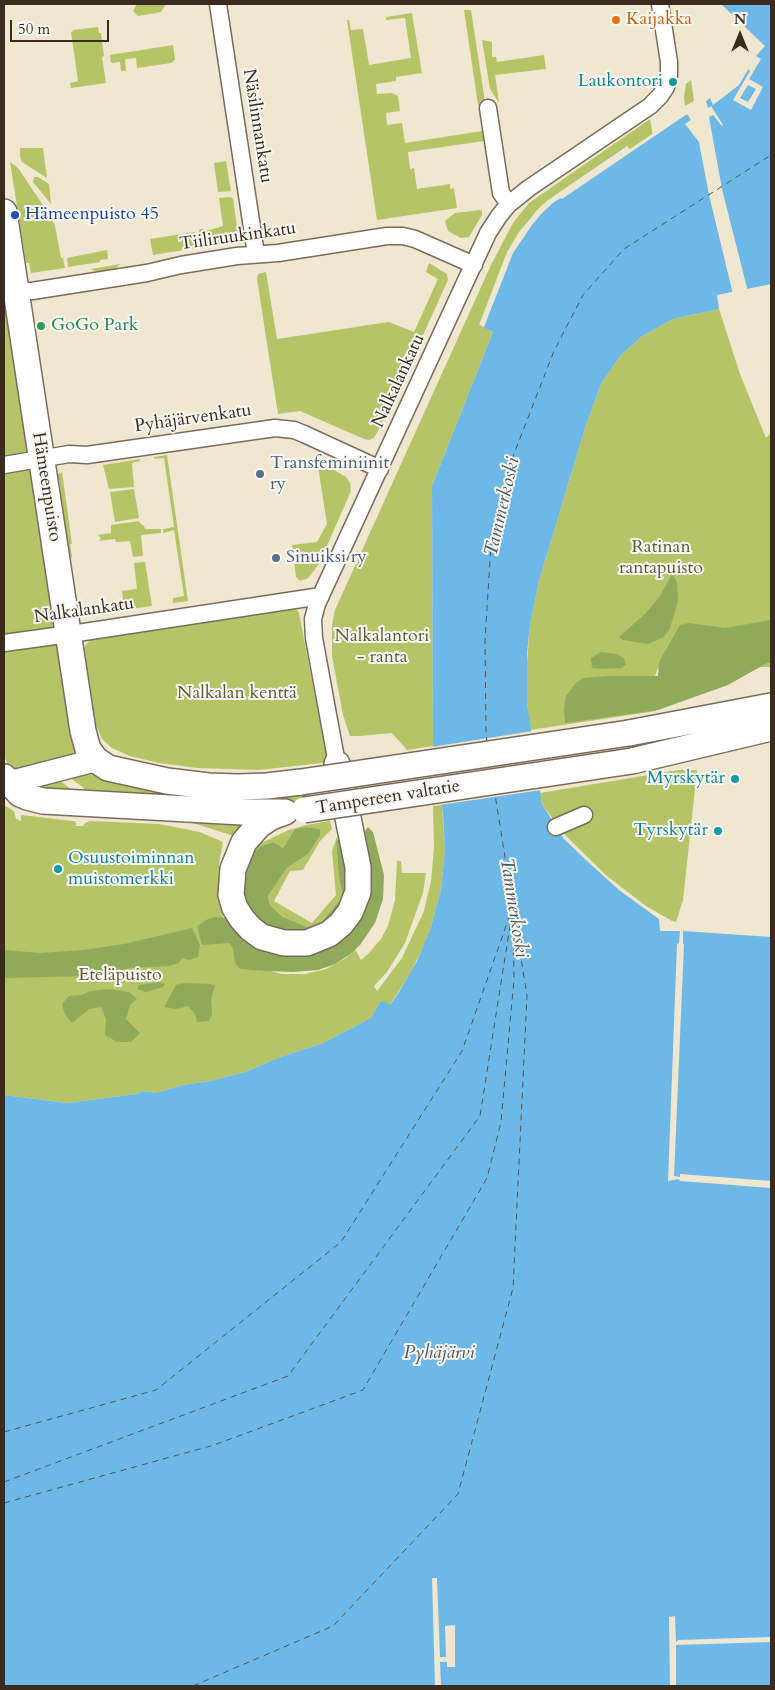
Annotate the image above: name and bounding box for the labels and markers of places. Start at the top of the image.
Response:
place label: Kaijakka [626,9,692,31]
marker: Kaijakka [610,14,622,26]
place label: Laukontori [578,71,663,93]
marker: Laukontori [667,76,679,88]
place label: Hämeenpuisto 45 [25,204,159,226]
marker: Hämeenpuisto 45 [9,209,21,221]
place label: GoGo Park [51,315,138,337]
marker: GoGo Park [35,320,47,332]
place label: Transfeminiinit ry [270,453,389,496]
marker: Transfeminiinit ry [254,468,266,480]
place label: Sinuiksi ry [286,547,367,569]
marker: Sinuiksi ry [270,552,282,564]
place label: Myrskytär [647,768,725,790]
marker: Myrskytär [729,773,741,785]
place label: Tyrskytär [633,820,708,842]
marker: Tyrskytär [712,825,724,837]
place label: Osuustoiminnan muistomerkki [68,848,195,891]
marker: Osuustoiminnan muistomerkki [52,863,64,875]

